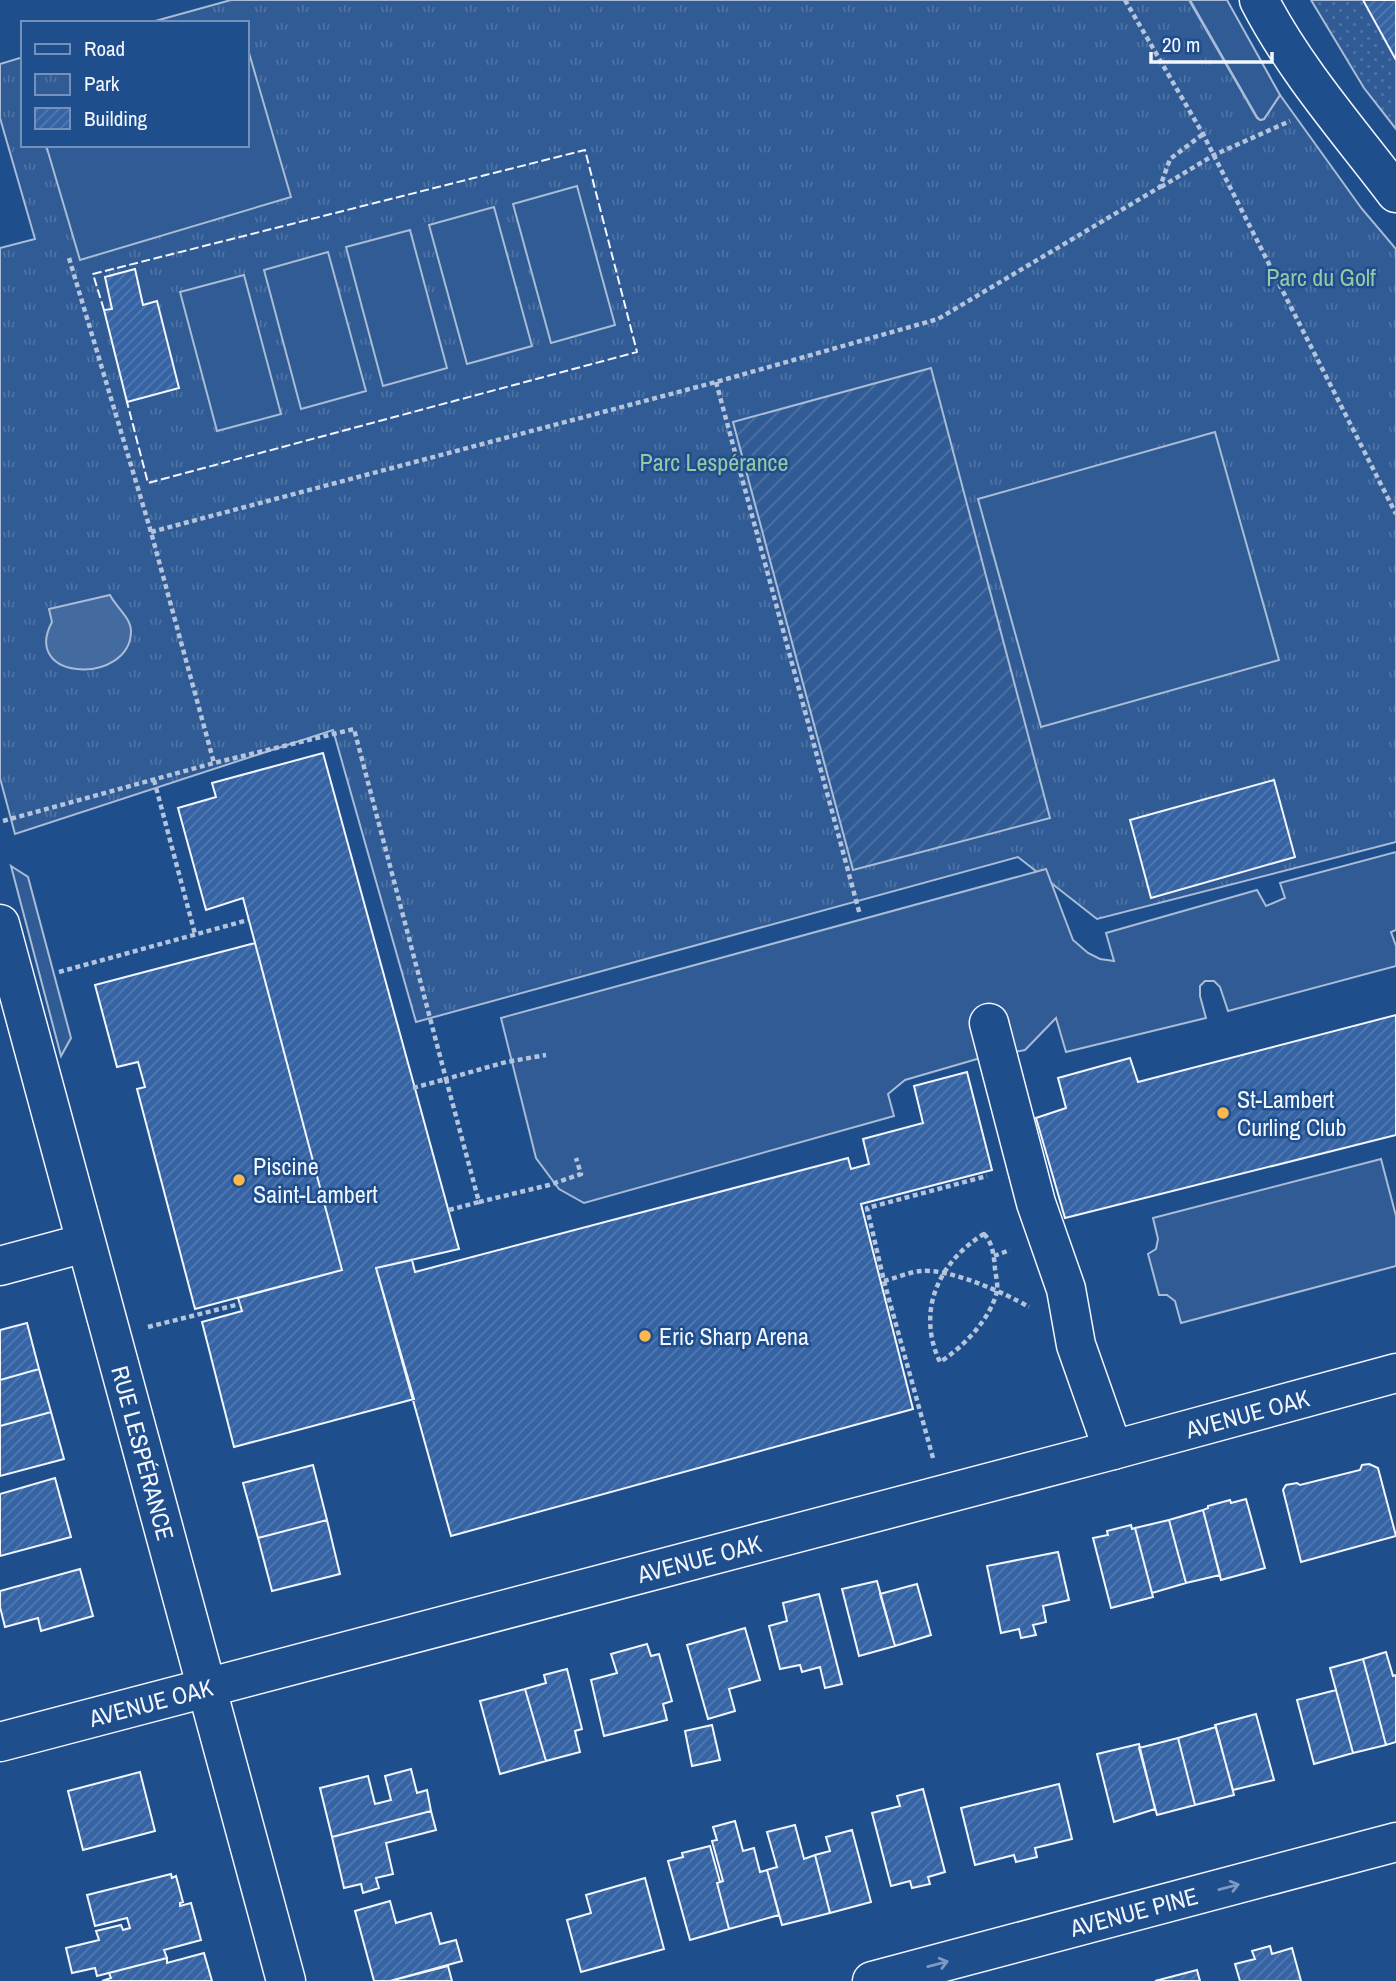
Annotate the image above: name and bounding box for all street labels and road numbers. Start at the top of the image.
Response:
street label: RUE LESPÉRANCE [104,1362,182,1544]
street label: AVENUE OAK [1181,1381,1313,1446]
street label: AVENUE OAK [633,1527,765,1590]
street label: AVENUE OAK [85,1671,216,1734]
street label: AVENUE PINE [1066,1879,1201,1944]

